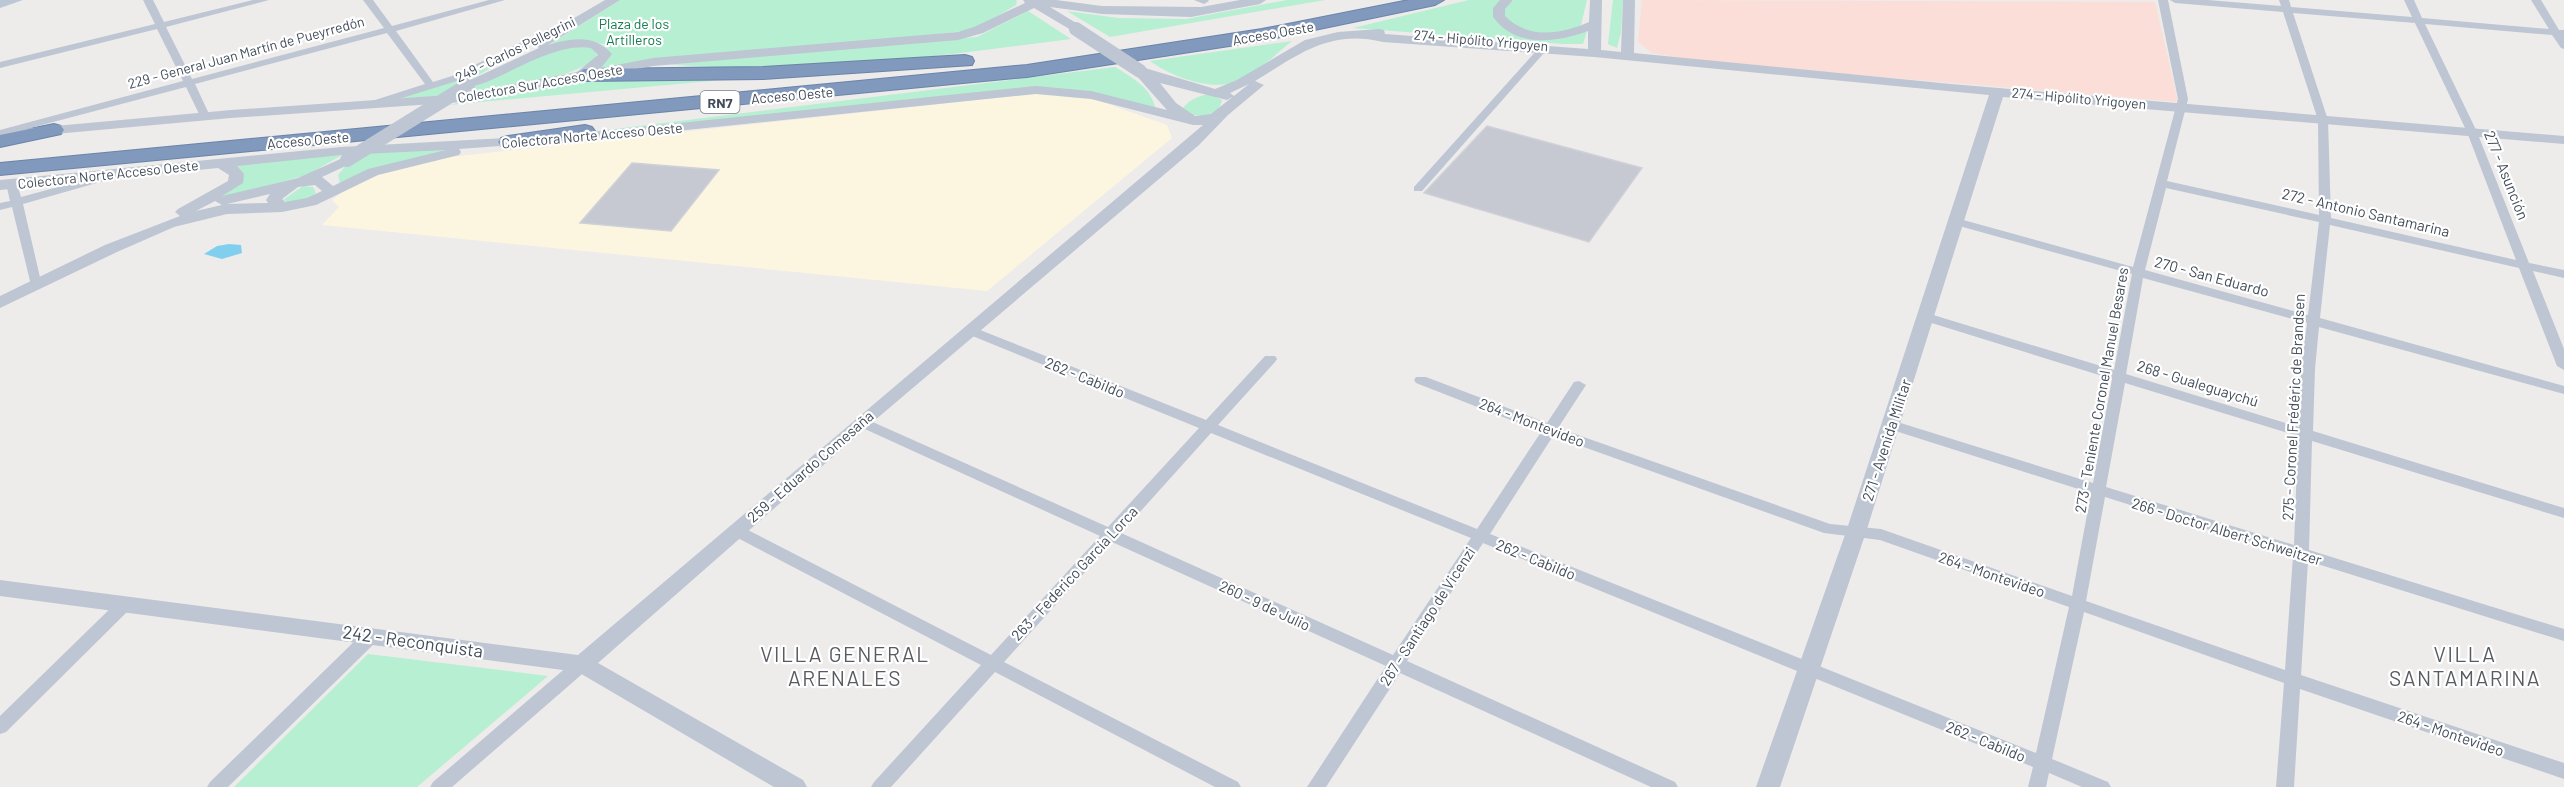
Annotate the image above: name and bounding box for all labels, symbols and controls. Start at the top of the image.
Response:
street label: 229 - General Juan Martín de Pueyrredón [126,12,366,92]
street label: 249 - Carlos Pellegrini [452,13,578,85]
park label: Plaza de los Artilleros [599,15,669,48]
street label: Acceso Oeste [1231,17,1315,49]
street label: 274 - Hipólito Yrigoyen [1413,26,1549,54]
street label: Colectora Sur Acceso Oeste [456,60,624,106]
street label: Acceso Oeste [750,83,834,107]
street label: 274 - Hipólito Yrigoyen [2011,84,2147,112]
road number: RN7 [700,91,740,113]
street label: Colectora Norte Acceso Oeste [501,119,683,151]
street label: Acceso Oeste [266,128,350,152]
street label: 277 - Asunción [2481,128,2533,222]
street label: Colectora Norte Acceso Oeste [17,156,199,192]
street label: 272 - Antonio Santamarina [2280,184,2452,240]
street label: 270 - San Eduardo [2153,252,2271,300]
street label: 273 - Teniente Coronel Manuel Besares [2070,266,2132,514]
street label: 275 - Coronel Frédéric de Brandsen [2278,293,2308,521]
street label: 262 - Cabildo [1043,353,1127,401]
street label: 268 - Gualeguaychú [2135,356,2261,410]
street label: 271 - Avenida Militar [1858,376,1914,503]
street label: 264 - Montevideo [1477,394,1587,450]
street label: 259 - Eduardo Comesaña [743,406,877,526]
street label: 266 - Doctor Albert Schweitzer [2130,493,2325,569]
street label: 263 - Federico García Lorca [1007,502,1141,644]
street label: 262 - Cabildo [1494,535,1578,583]
street label: 267 - Santiago de Vicenzi [1375,543,1479,689]
street label: 264 - Montevideo [1936,547,2048,601]
street label: 260 - 9 de Julio [1217,576,1313,634]
street label: 242 - Reconquista [341,620,485,662]
district label: VILLA GENERAL ARENALES [760,641,930,690]
district label: VILLA SANTAMARINA [2389,641,2541,690]
street label: 264 - Montevideo [2395,706,2507,760]
street label: 262 - Cabildo [1944,717,2028,765]

